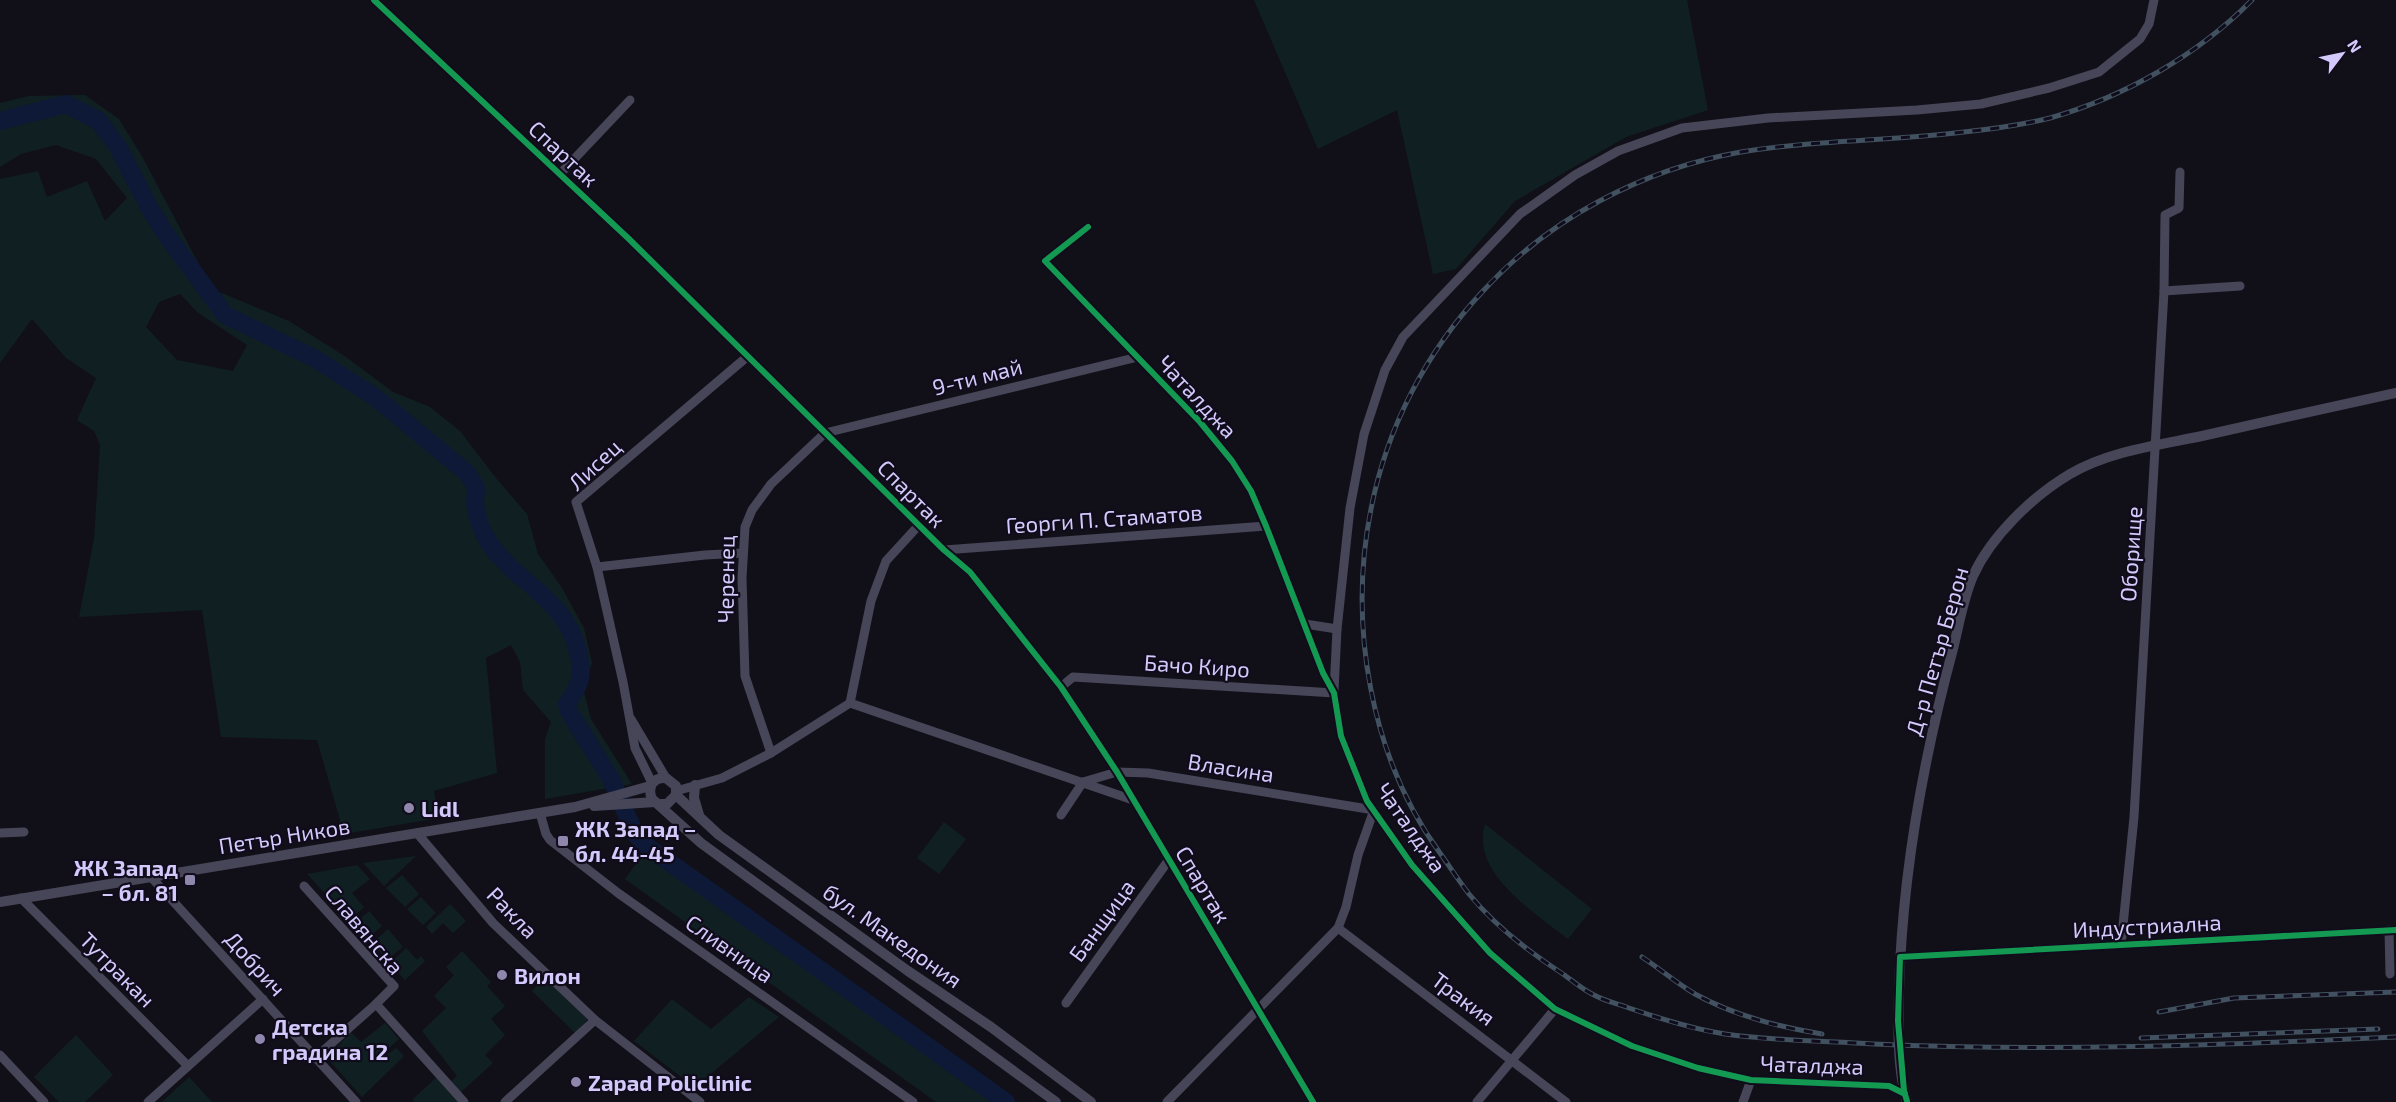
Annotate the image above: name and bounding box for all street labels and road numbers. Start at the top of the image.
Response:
street label: Спартак [524,115,604,192]
street label: Чаталджа [1153,349,1243,443]
street label: 9-ти май [929,352,1025,400]
street label: Лисец [562,433,626,495]
street label: Спартак [873,454,951,532]
street label: Георги П. Стаматов [1005,498,1203,538]
street label: Оборище [2114,505,2146,603]
street label: Черенец [711,535,739,623]
street label: Д-р Петър Берон [1899,564,1973,738]
street label: Бачо Киро [1143,648,1251,682]
street label: Власина [1186,747,1276,787]
street label: Чаталджа [1372,777,1452,877]
street label: Петър Ников [216,812,352,858]
street label: Спартак [1171,841,1237,927]
street label: Банщица [1063,874,1139,966]
street label: бул. Македония [818,877,967,993]
street label: Славянска [320,879,410,979]
street label: Ракла [482,881,544,943]
street label: Сливница [681,908,779,988]
street label: Индустриална [2072,908,2222,943]
street label: Добрич [220,925,292,1001]
street label: Тутракан [74,926,161,1013]
street label: Тракия [1427,966,1501,1030]
street label: Чаталджа [1760,1049,1864,1079]

